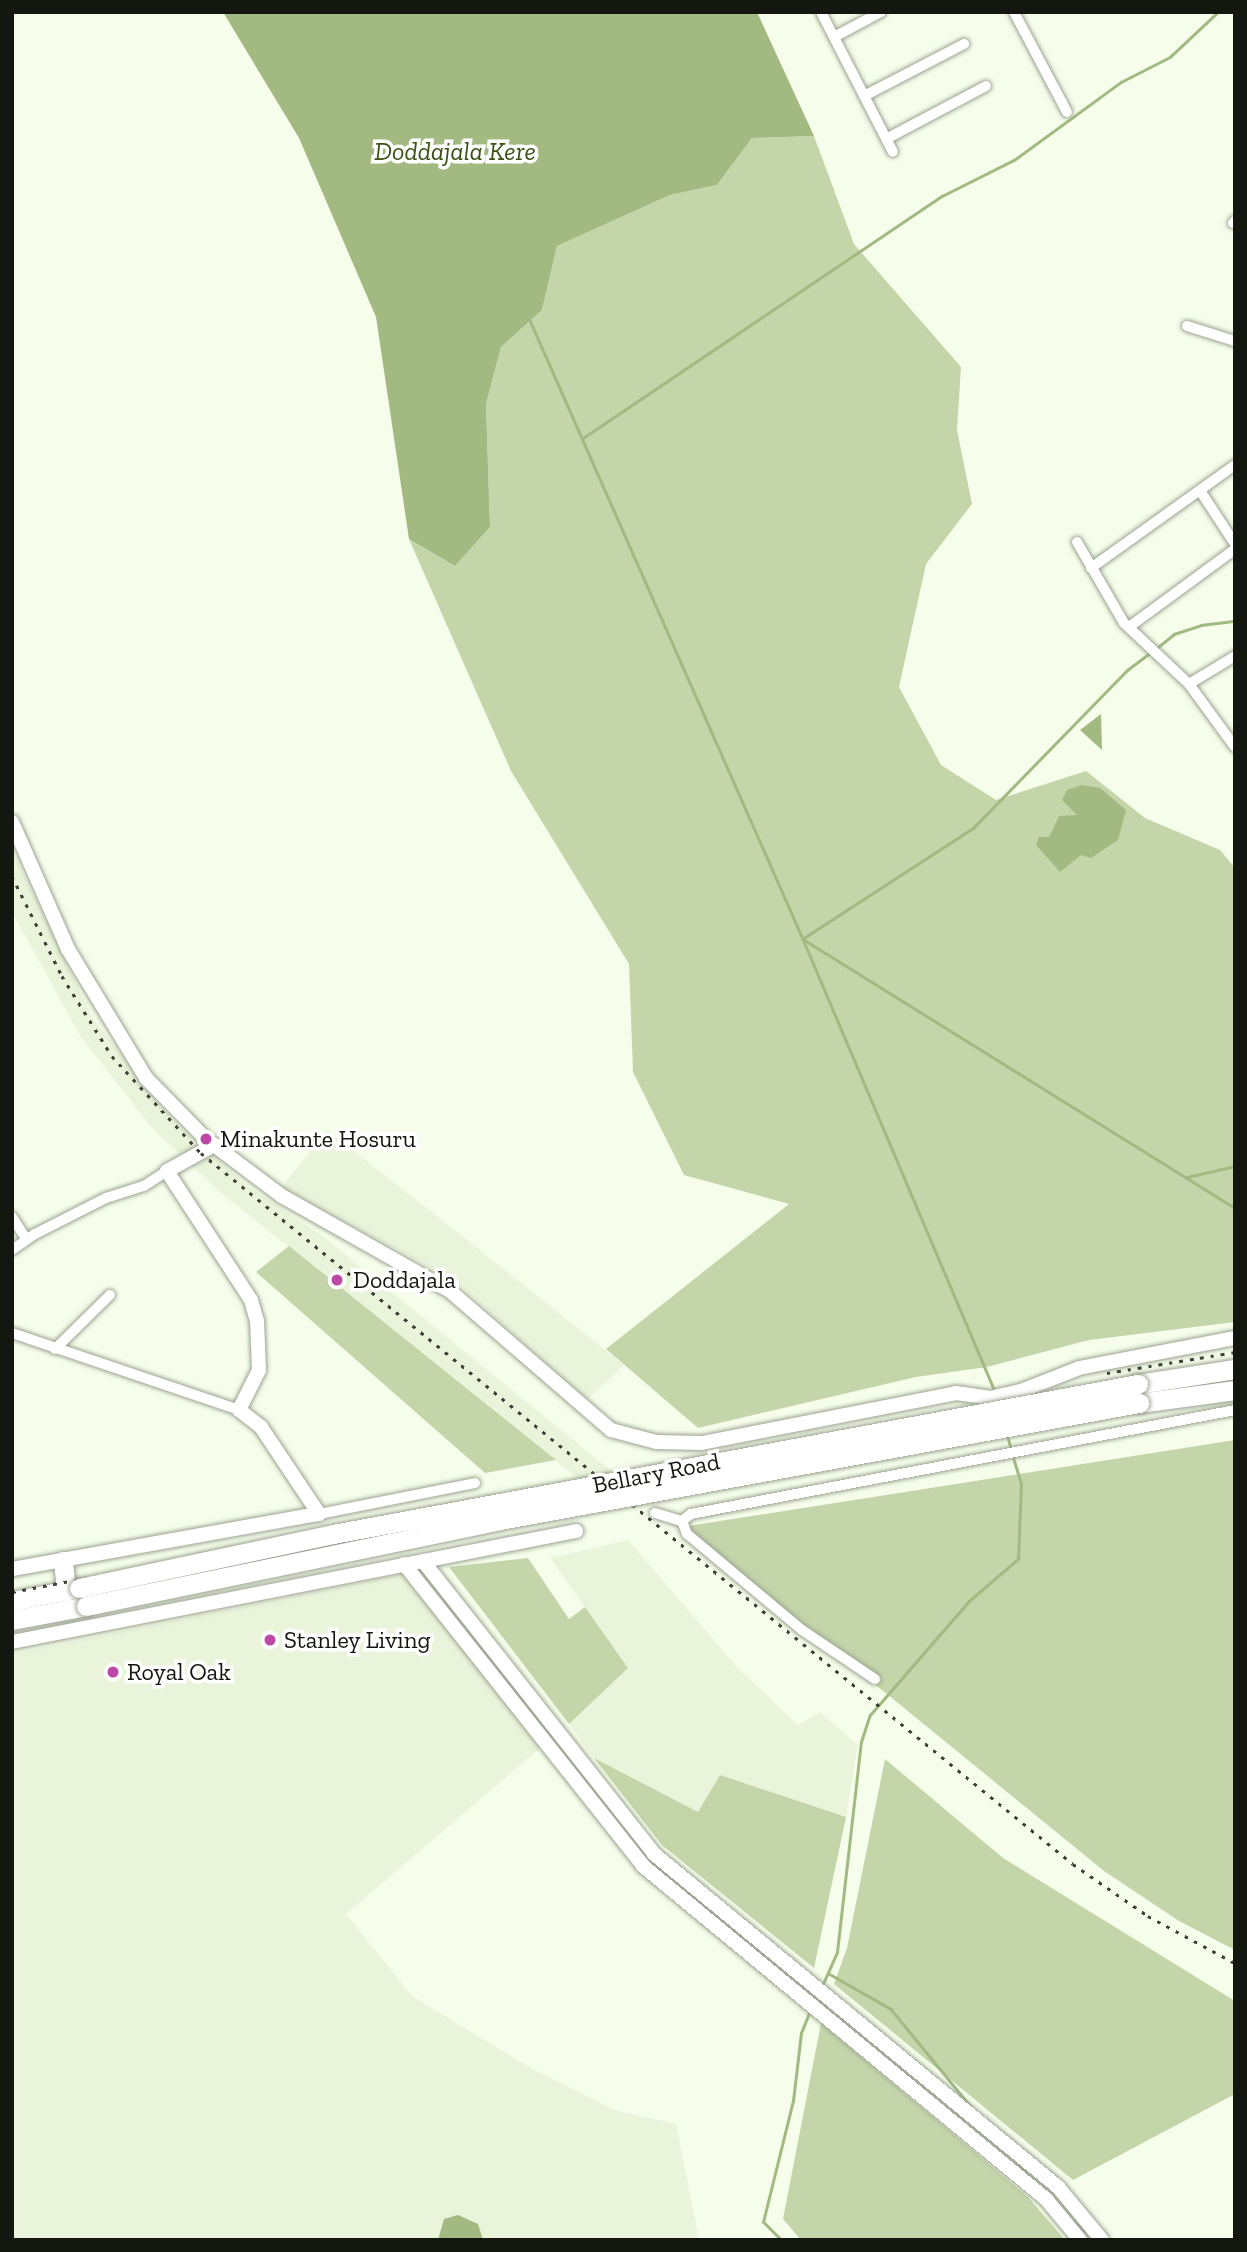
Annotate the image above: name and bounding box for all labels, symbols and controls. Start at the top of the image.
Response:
water label: Doddajala Kere [374,136,536,168]
place label: Minakunte Hosuru [220,1125,416,1153]
marker: Minakunte Hosuru [198,1131,214,1147]
place label: Doddajala [353,1266,456,1294]
marker: Doddajala [327,1270,347,1290]
street label: Bellary Road [590,1447,722,1499]
place label: Stanley Living [284,1626,431,1654]
marker: Stanley Living [262,1632,278,1648]
place label: Royal Oak [127,1658,231,1686]
marker: Royal Oak [105,1664,121,1680]

